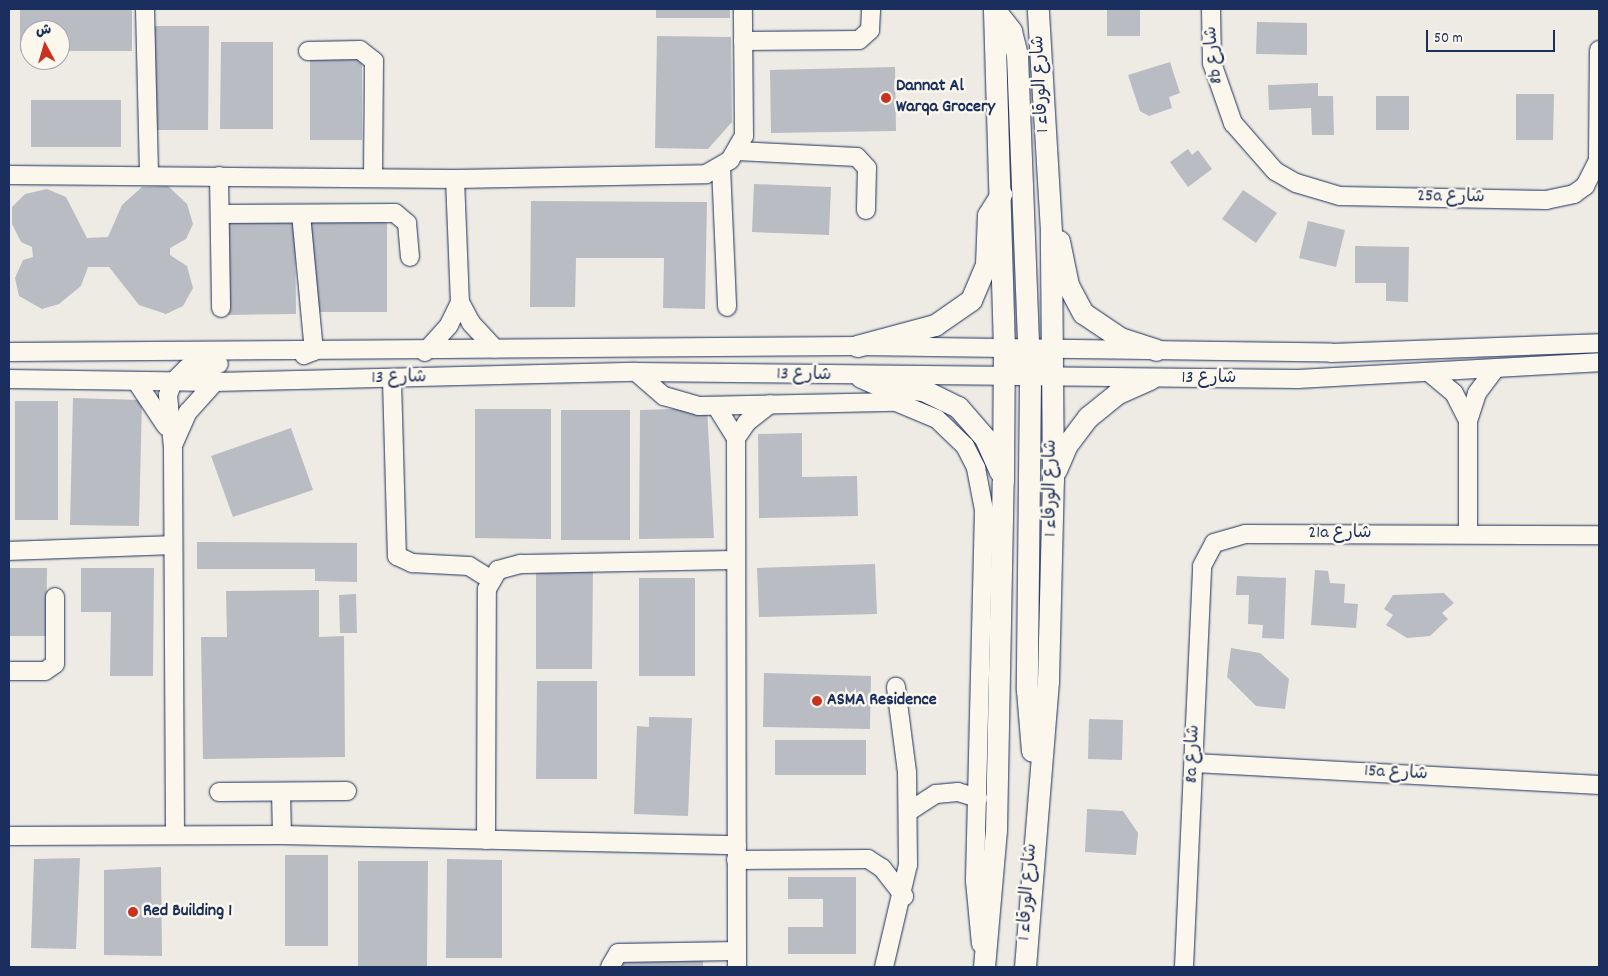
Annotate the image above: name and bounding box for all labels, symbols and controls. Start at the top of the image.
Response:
north arrow [20,20,70,70]
text: ش [35,20,52,42]
scale bar [1428,20,1557,52]
street label: 8b شارع [1201,25,1229,85]
text: 50 m [1434,28,1463,50]
street label: شارع الورقاء 1 [1029,35,1055,133]
place label: Dannat Al Warqa Grocery [896,77,995,120]
marker: Dannat Al Warqa Grocery [880,92,892,104]
street label: 25a شارع [1417,187,1485,209]
street label: شارع 13 [776,365,832,387]
street label: شارع 13 [371,368,427,390]
street label: شارع 13 [1181,368,1237,390]
street label: شارع الورقاء 1 [1041,439,1063,537]
street label: 21a شارع [1308,523,1372,545]
place label: ASMA Residence [827,690,937,712]
marker: ASMA Residence [811,695,823,707]
street label: 8a شارع [1182,724,1206,784]
street label: 15a شارع [1364,762,1428,786]
street label: شارع الورقاء 1 [1015,843,1043,941]
place label: Red Building 1 [143,901,232,923]
marker: Red Building 1 [127,906,139,918]

